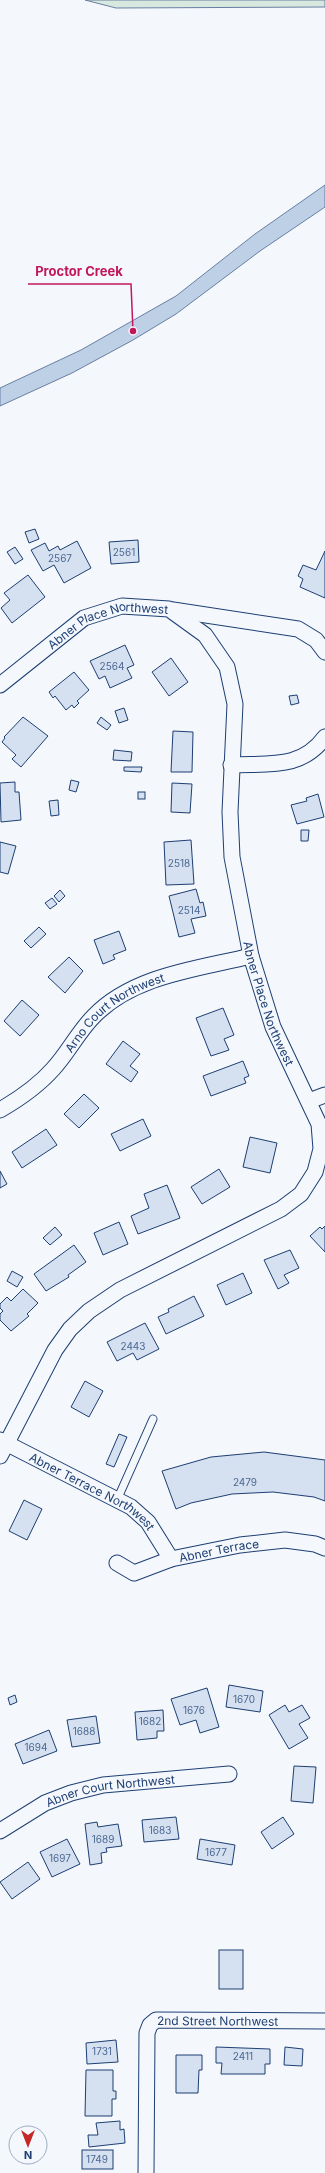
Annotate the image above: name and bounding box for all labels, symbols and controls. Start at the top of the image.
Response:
callout: Proctor Creek [28,259,131,284]
text: Proctor Creek [35,263,123,279]
house number: 2561 [113,546,135,558]
house number: 2567 [48,552,72,564]
street label: Abner Place Northwest [44,598,169,652]
house number: 2564 [100,660,124,672]
house number: 2518 [168,857,190,869]
house number: 2514 [178,904,200,916]
street label: Abner Place Northwest [241,940,298,1068]
street label: Arno Court Northwest [61,969,166,1055]
house number: 2443 [120,1340,146,1352]
street label: Abner Terrace Northwest [27,1449,159,1533]
house number: 2479 [233,1476,257,1488]
street label: Abner Terrace [177,1535,260,1565]
house number: 1670 [233,1693,255,1705]
house number: 1676 [183,1704,205,1716]
house number: 1682 [139,1715,161,1727]
house number: 1688 [73,1725,95,1737]
house number: 1694 [25,1741,47,1753]
street label: Abner Court Northwest [43,1771,175,1810]
house number: 1683 [149,1824,171,1836]
house number: 1689 [92,1833,114,1845]
house number: 1677 [205,1846,227,1858]
house number: 1697 [49,1852,71,1864]
street label: 2nd Street Northwest [157,2013,278,2028]
house number: 1731 [92,2045,112,2057]
house number: 2411 [233,2050,253,2062]
north arrow [8,2125,48,2165]
text: N [24,2148,32,2162]
house number: 1749 [86,2153,108,2165]

